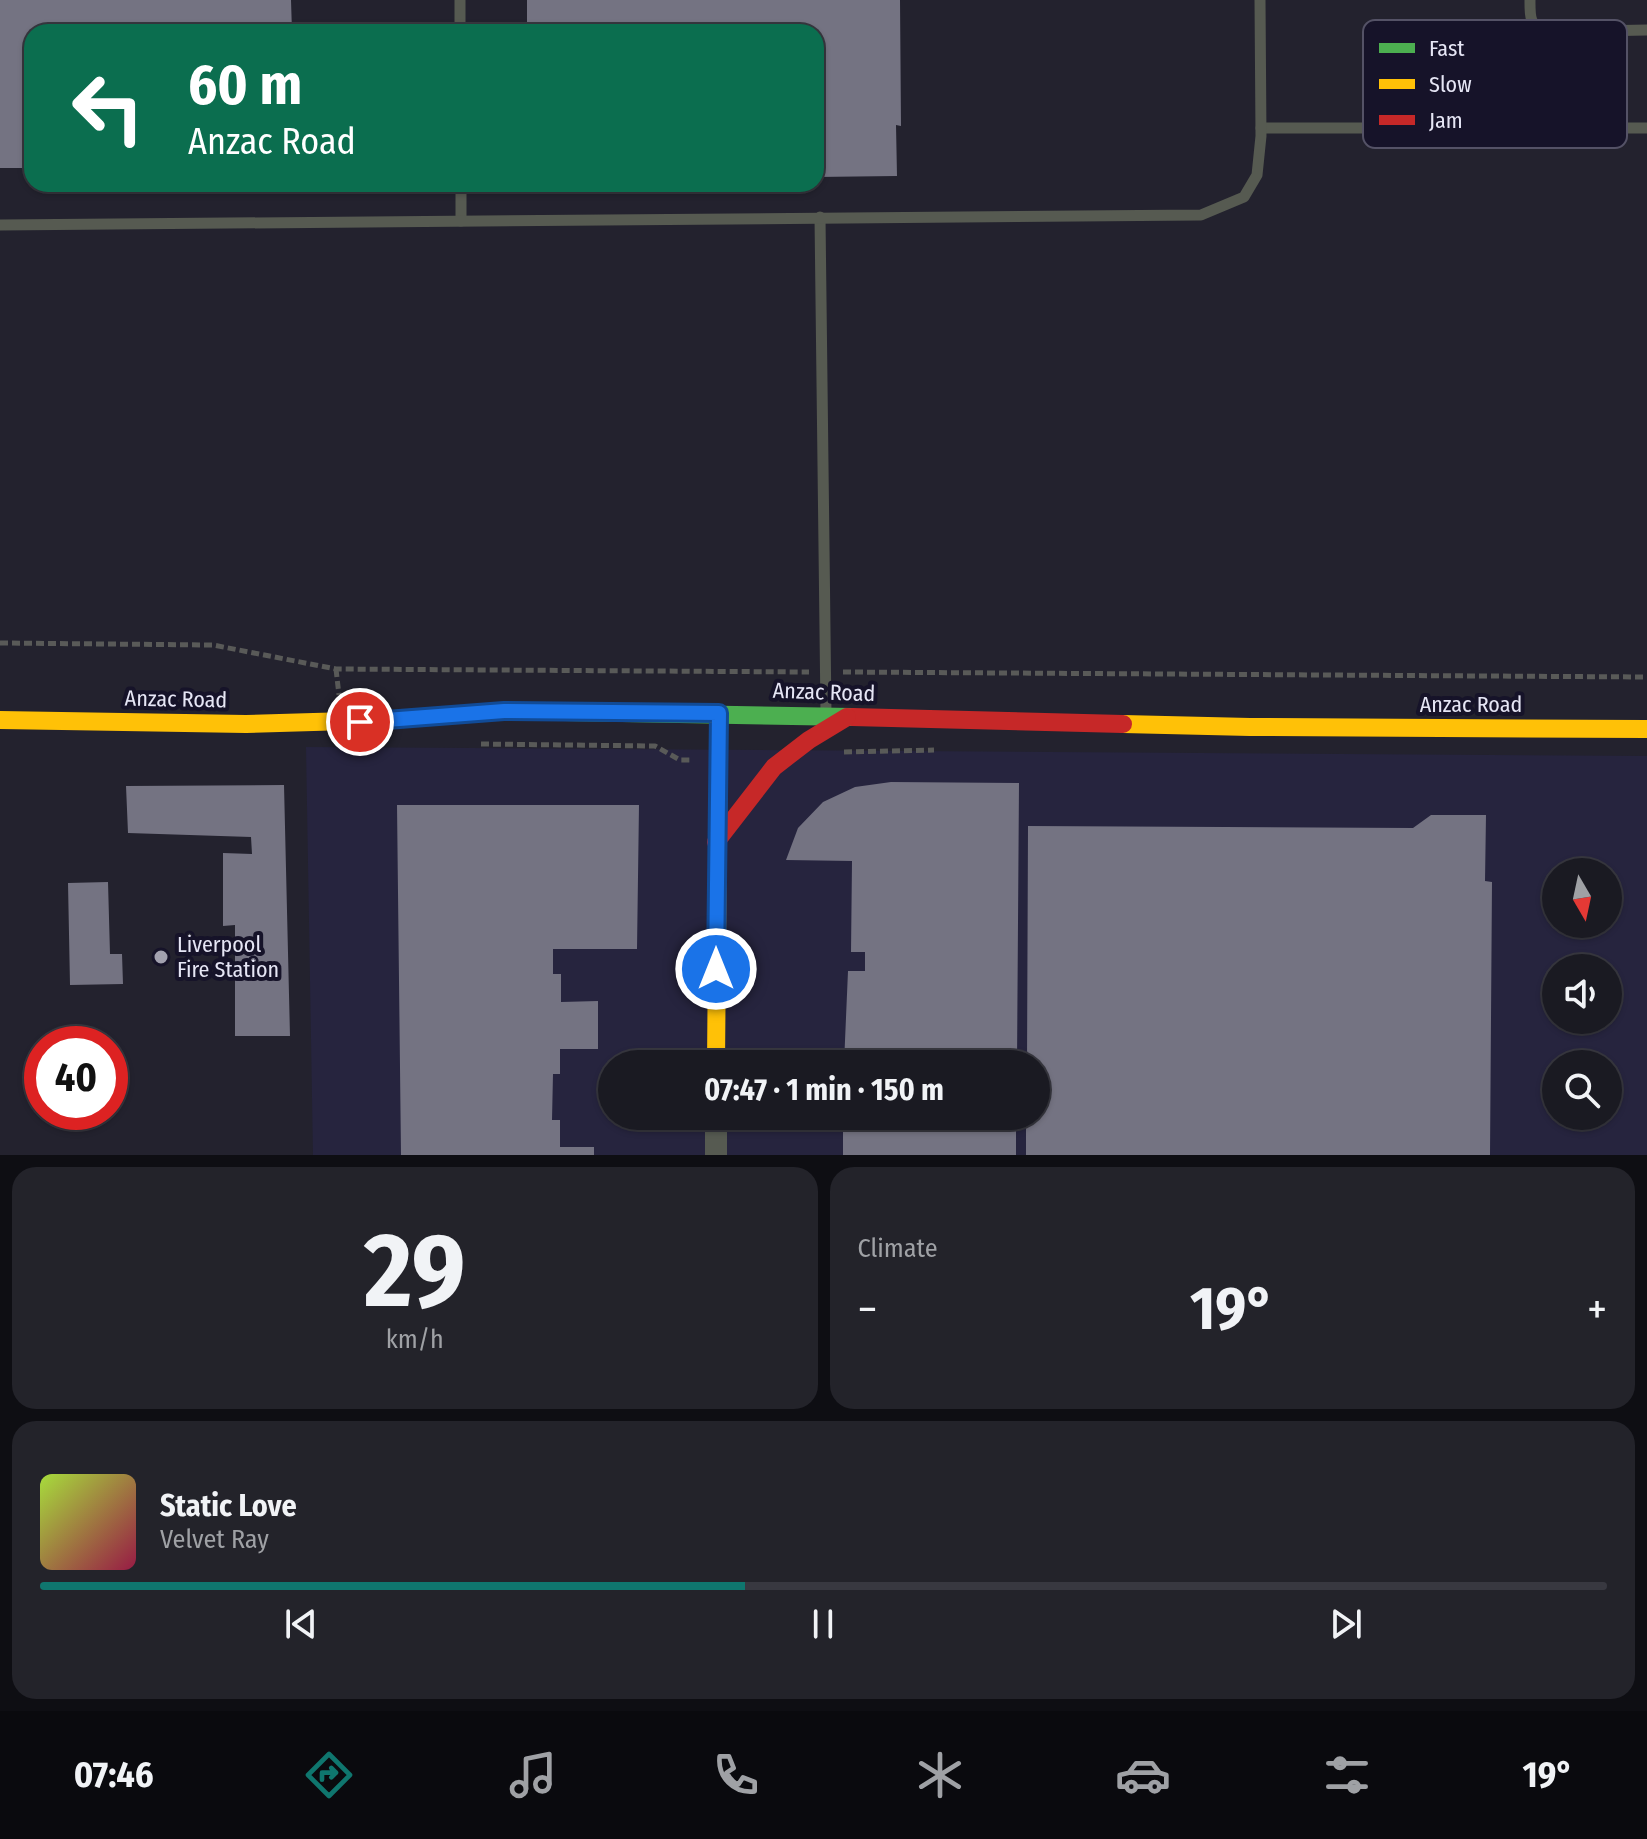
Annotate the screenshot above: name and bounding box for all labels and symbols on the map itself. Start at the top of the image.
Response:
legend [1363,20,1627,148]
text: Fast [1429,35,1465,62]
text: Slow [1429,71,1472,98]
text: Jam [1429,107,1463,134]
street label: Anzac Road [772,677,876,707]
street label: Anzac Road [124,685,228,713]
pin [326,688,394,756]
street label: Anzac Road [1420,691,1522,718]
north arrow [1542,858,1622,938]
position arrow [674,927,758,1011]
place label: Liverpool Fire Station [177,931,279,983]
marker: Liverpool Fire Station [152,948,170,966]
speed limit sign: 40 [24,1026,128,1130]

